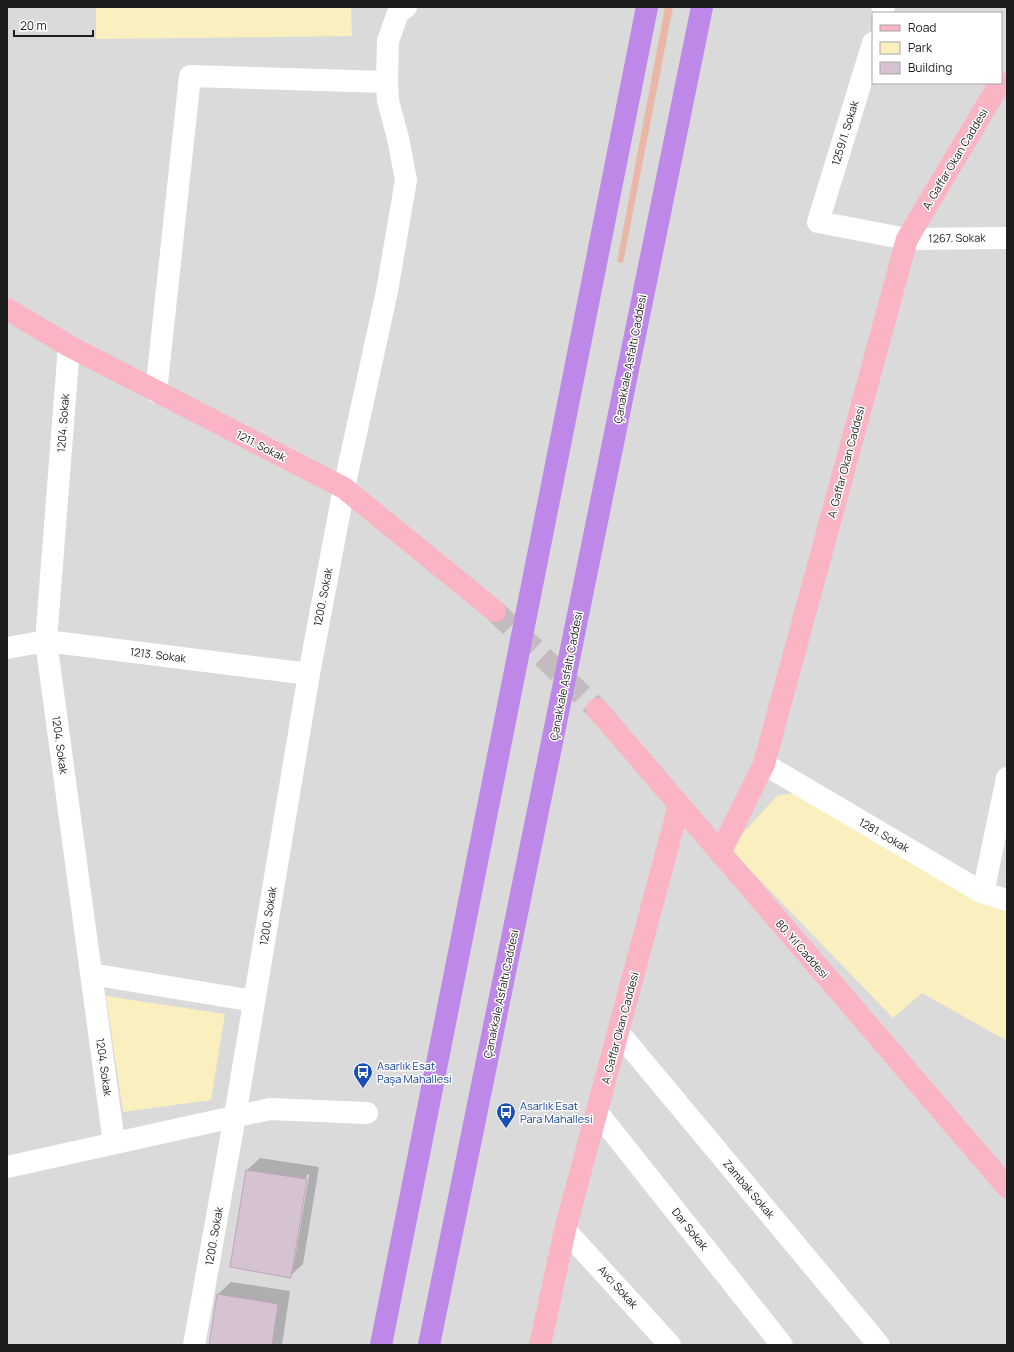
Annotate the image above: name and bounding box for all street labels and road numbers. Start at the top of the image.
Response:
street label: 1259/1. Sokak [828,98,862,167]
street label: A. Gaffar Okan Caddesi [918,105,991,212]
street label: 1267. Sokak [928,229,986,246]
street label: Çanakkale Asfaltı Caddesi [610,293,649,425]
street label: 1204. Sokak [53,393,72,453]
street label: A. Gaffar Okan Caddesi [823,404,868,519]
street label: 1211. Sokak [234,427,289,465]
street label: 1200. Sokak [309,566,336,627]
street label: Çanakkale Asfaltı Caddesi [546,610,585,742]
street label: 1213. Sokak [129,644,187,665]
street label: 1204. Sokak [49,715,72,776]
street label: 1281. Sokak [856,814,913,855]
street label: 1200. Sokak [255,885,280,946]
street label: 80. Yıl Caddesi [773,916,832,981]
street label: Çanakkale Asfaltı Caddesi [480,928,521,1060]
street label: A. Gaffar Okan Caddesi [597,970,642,1085]
street label: 1204. Sokak [93,1037,116,1098]
street label: Zambak Sokak [720,1156,779,1222]
street label: 1200. Sokak [201,1205,226,1266]
street label: Dar Sokak [669,1205,712,1253]
street label: Avcı Sokak [595,1262,642,1312]

